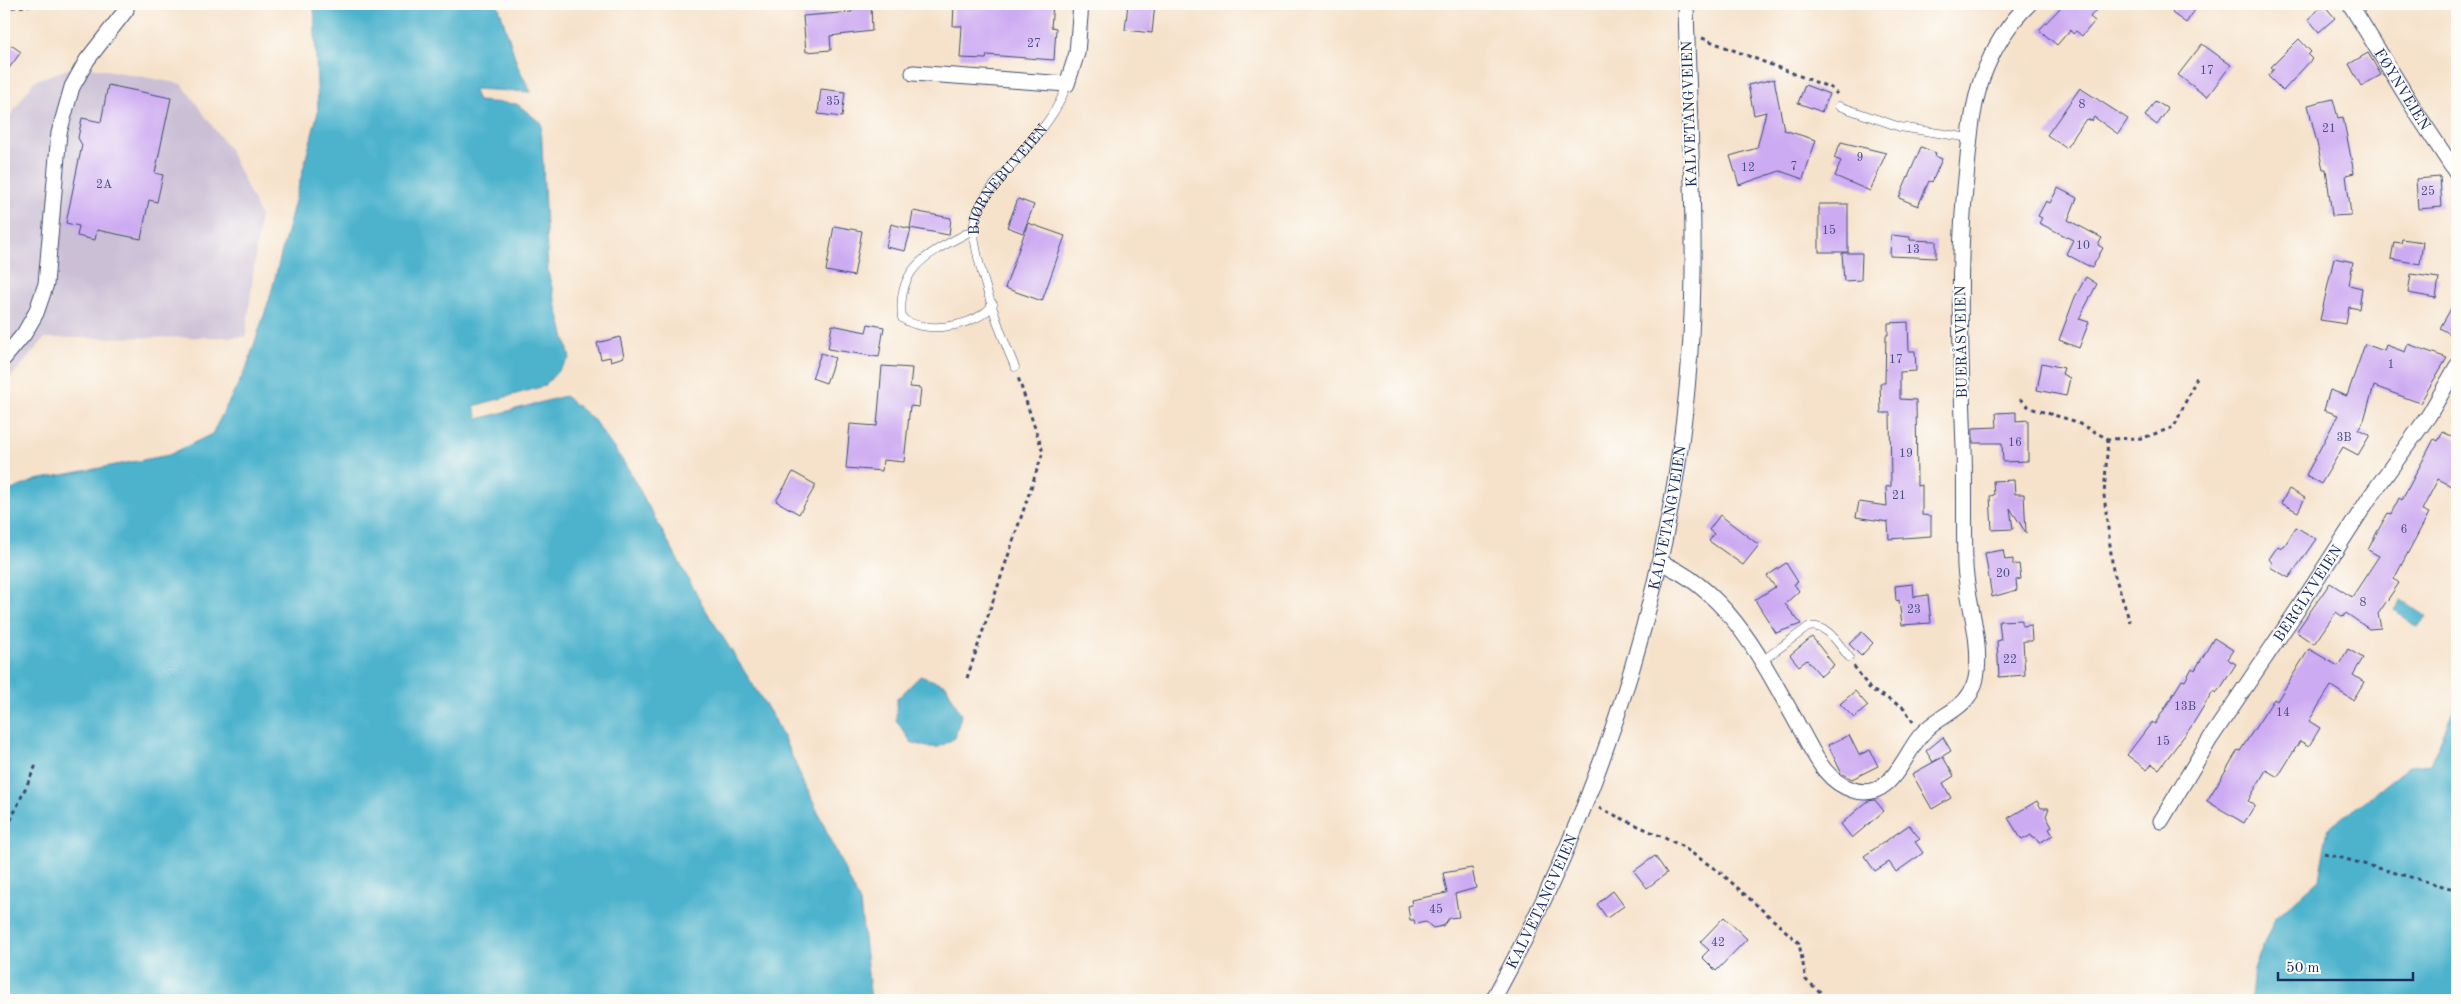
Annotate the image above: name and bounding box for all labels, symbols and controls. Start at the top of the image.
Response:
house number: 27 [1027,38,1041,50]
street label: KALVETANGVEIEN [1680,40,1701,188]
street label: FØYNVEIEN [2370,47,2432,134]
house number: 17 [2200,65,2214,77]
house number: 35 [826,95,840,108]
house number: 8 [2079,99,2086,111]
street label: BJØRNEBUVEIEN [968,122,1052,235]
house number: 21 [2322,123,2336,135]
house number: 9 [1857,152,1863,164]
house number: 7 [1791,161,1797,173]
house number: 12 [1741,162,1755,174]
house number: 2A [96,179,112,191]
house number: 25 [2421,185,2435,198]
house number: 15 [1822,224,1836,237]
house number: 10 [2076,240,2090,252]
house number: 13 [1906,244,1920,256]
street label: BUERÅSVEIEN [1950,285,1971,399]
house number: 17 [1889,354,1903,366]
house number: 1 [2388,359,2394,371]
house number: 3B [2336,432,2352,444]
house number: 16 [2008,437,2022,449]
street label: KALVETANGVEIEN [1647,444,1689,592]
house number: 19 [1899,448,1913,460]
house number: 21 [1892,490,1906,502]
house number: 6 [2401,524,2408,536]
street label: BERGLYVEIEN [2272,543,2346,645]
house number: 20 [1996,568,2010,580]
house number: 8 [2360,597,2367,609]
house number: 23 [1907,604,1921,616]
house number: 22 [2003,654,2017,666]
house number: 13B [2174,701,2196,713]
house number: 14 [2276,707,2290,719]
house number: 15 [2156,735,2170,748]
street label: KALVETANGVEIEN [1505,832,1581,972]
house number: 45 [1429,903,1443,916]
house number: 42 [1711,937,1725,949]
scale bar [2278,949,2414,981]
text: 50 m [2286,961,2320,976]

